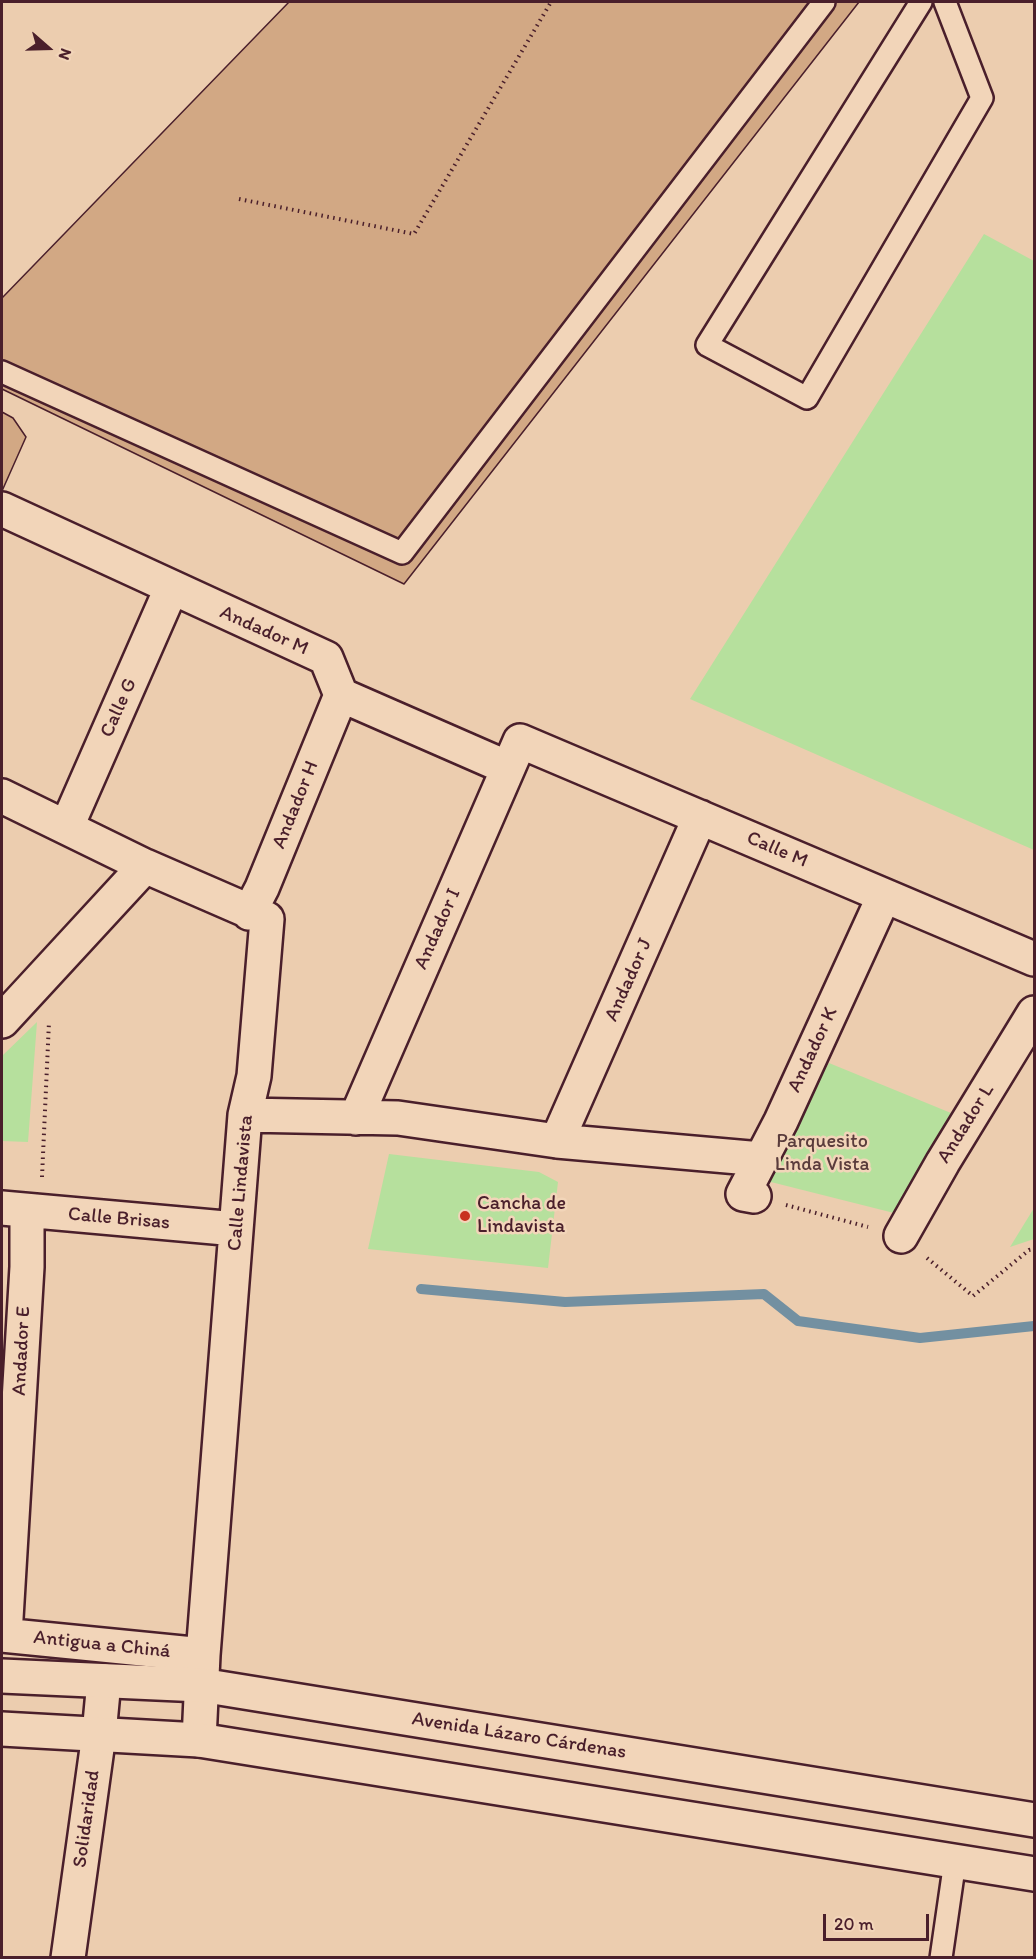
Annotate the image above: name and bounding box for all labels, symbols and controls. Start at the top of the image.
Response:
north arrow [18,18,78,78]
text: N [55,46,76,63]
street label: Andador M [216,601,312,661]
street label: Calle G [95,675,143,741]
street label: Andador H [268,758,324,852]
street label: Calle M [743,826,811,874]
street label: Andador I [410,885,466,973]
street label: Andador J [600,935,658,1025]
street label: Andador K [783,1003,843,1097]
street label: Andador L [932,1080,1000,1168]
street label: Calle Lindavista [223,1114,259,1252]
park label: Parquesito Linda Vista [775,1130,869,1177]
place label: Cancha de Lindavista [477,1192,566,1239]
street label: Calle Brisas [67,1203,171,1235]
marker: Cancha de Lindavista [458,1209,472,1223]
street label: Andador E [8,1306,36,1396]
street label: Antigua a Chiná [32,1626,172,1664]
street label: Avenida Lázaro Cárdenas [410,1707,628,1765]
street label: Solidaridad [68,1769,106,1869]
scale bar [826,1902,932,1940]
text: 20 m [834,1913,874,1935]

